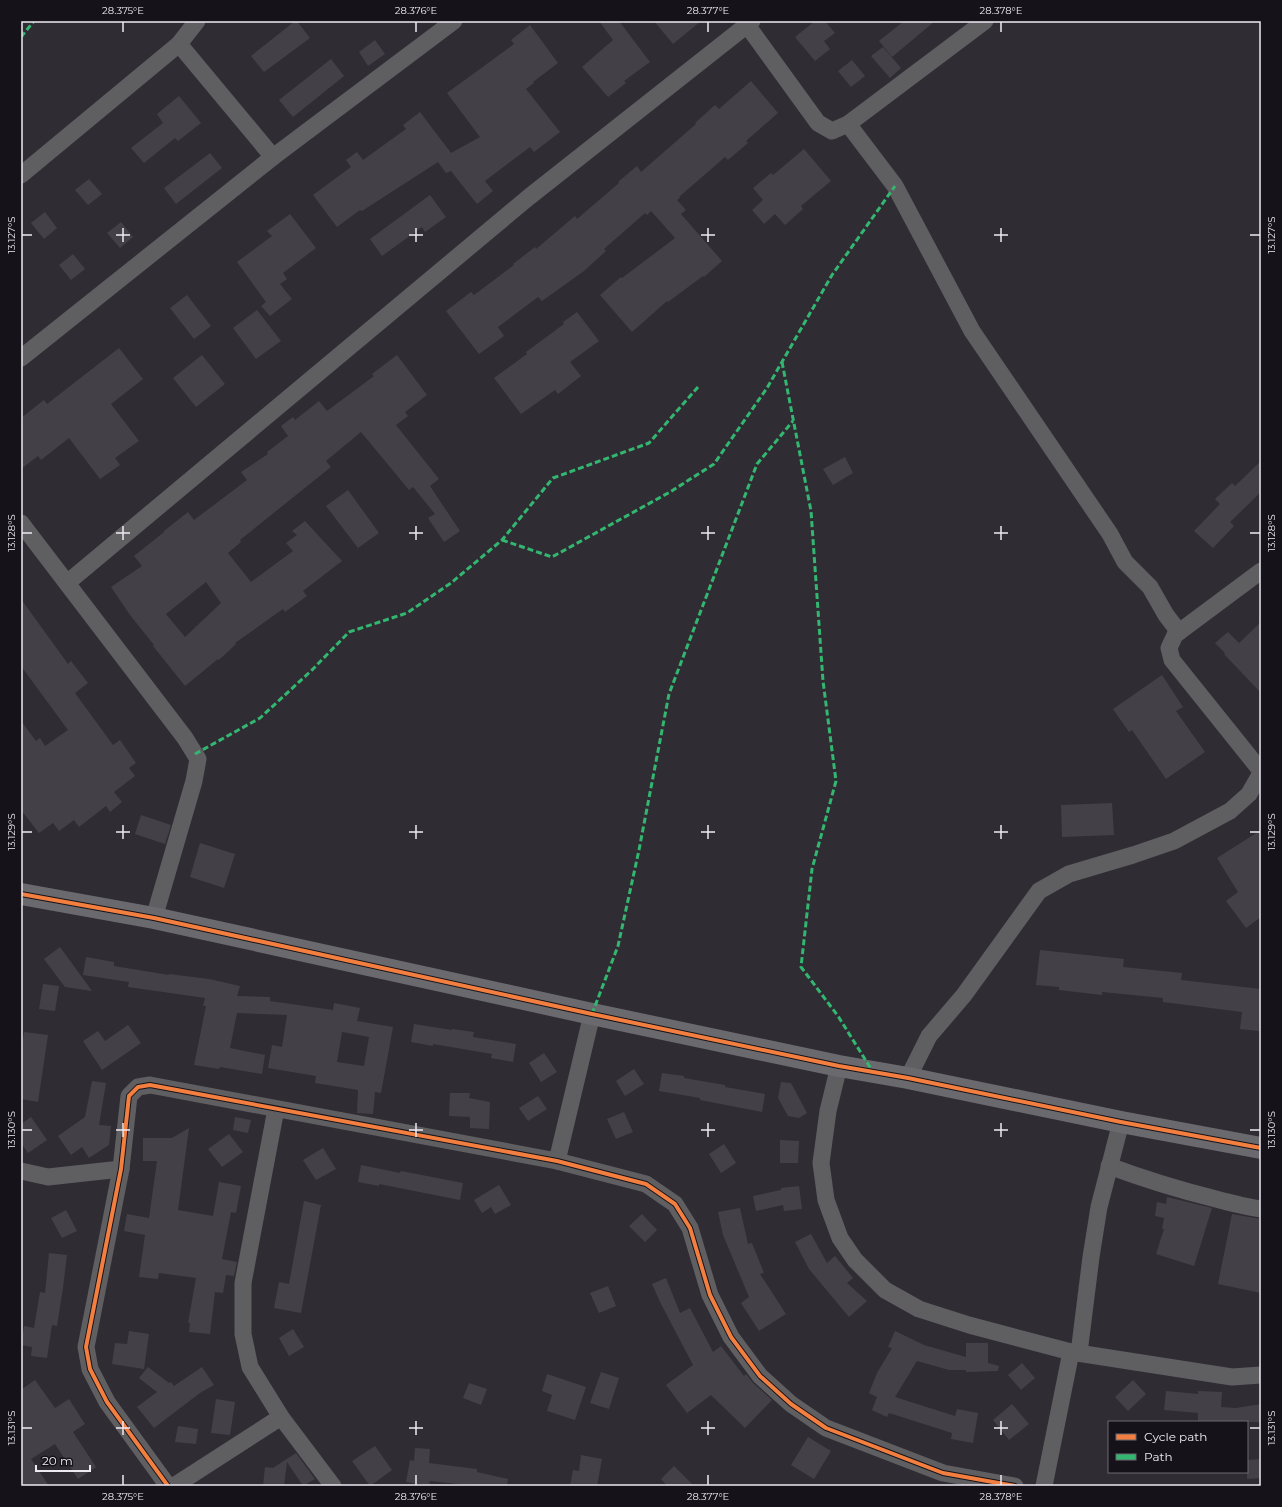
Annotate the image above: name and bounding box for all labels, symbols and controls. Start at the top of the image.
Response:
text: 28.375°E [102,4,144,17]
text: 28.376°E [395,4,437,17]
text: 28.377°E [687,4,730,17]
text: 28.378°E [980,4,1023,17]
text: 13.127°S [5,217,18,254]
text: 13.127°S [1265,217,1278,254]
text: 13.128°S [5,514,18,552]
text: 13.128°S [1265,514,1278,552]
text: 13.129°S [5,813,18,851]
text: 13.129°S [1265,813,1278,851]
text: 13.130°S [5,1111,18,1149]
text: 13.130°S [1265,1111,1278,1149]
text: 13.131°S [5,1411,18,1445]
text: 13.131°S [1265,1411,1278,1445]
legend [1108,1421,1248,1473]
text: Cycle path [1144,1429,1207,1444]
scale bar [36,1447,90,1473]
text: Path [1144,1449,1173,1464]
text: 20 m [42,1453,73,1468]
text: 28.375°E [102,1490,144,1503]
text: 28.376°E [395,1490,437,1503]
text: 28.377°E [687,1490,730,1503]
text: 28.378°E [980,1490,1023,1503]

